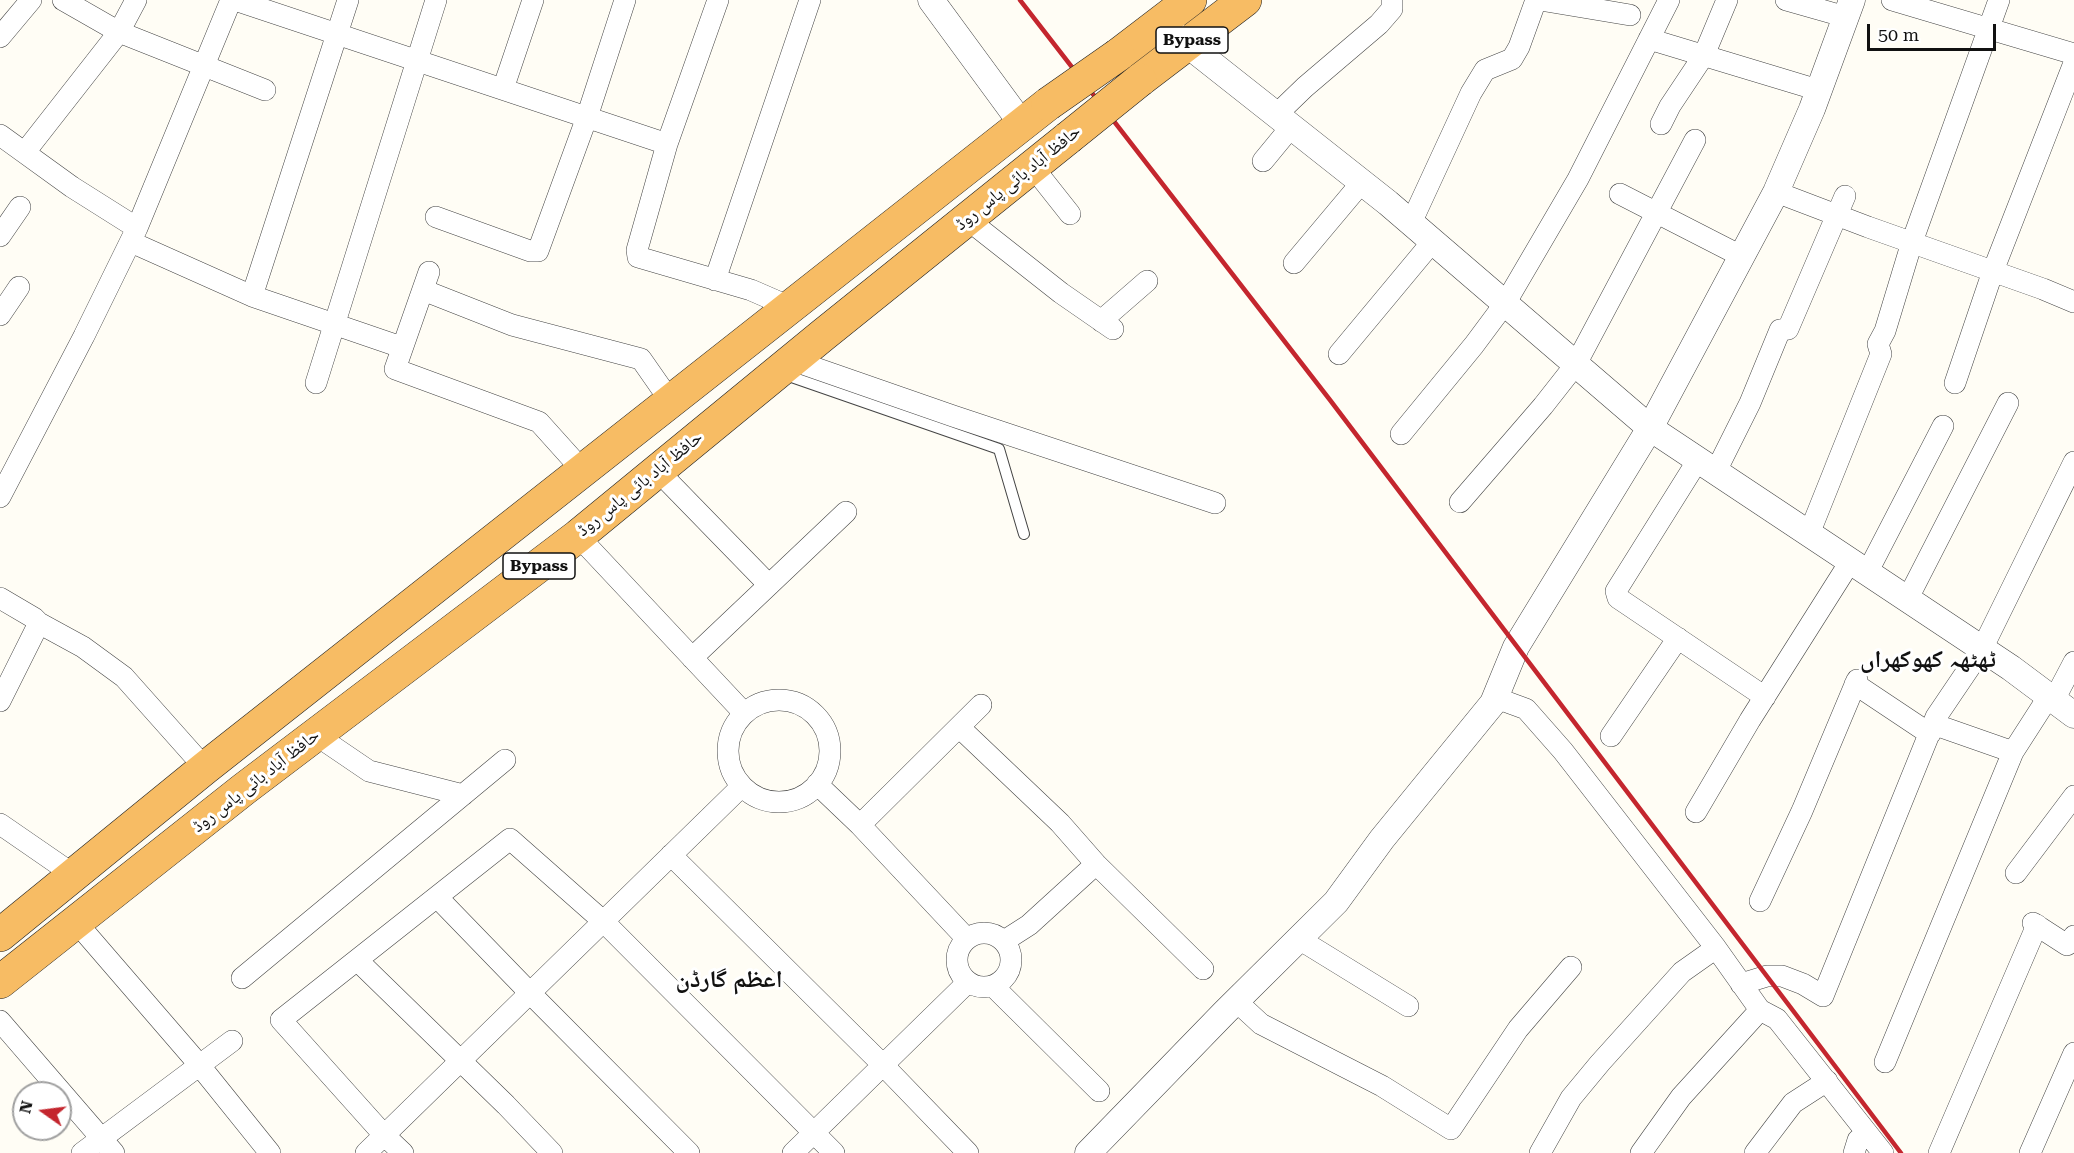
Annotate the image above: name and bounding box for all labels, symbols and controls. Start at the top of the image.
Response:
scale bar [1870,12,1999,50]
text: 50 m [1878,24,1919,45]
road number: Bypass [1156,27,1228,53]
street label: حافظ آباد بائی پاس روڈ [951,121,1085,235]
street label: حافظ آباد بائی پاس روڈ [573,427,707,541]
road number: Bypass [503,553,575,579]
district label: ٹھٹھہ کھوکھراں [1860,646,1996,674]
street label: حافظ آباد بائی پاس روڈ [188,725,324,837]
district label: اعظم گارڈن [675,966,783,994]
north arrow [12,1081,72,1141]
text: N [15,1099,37,1115]

